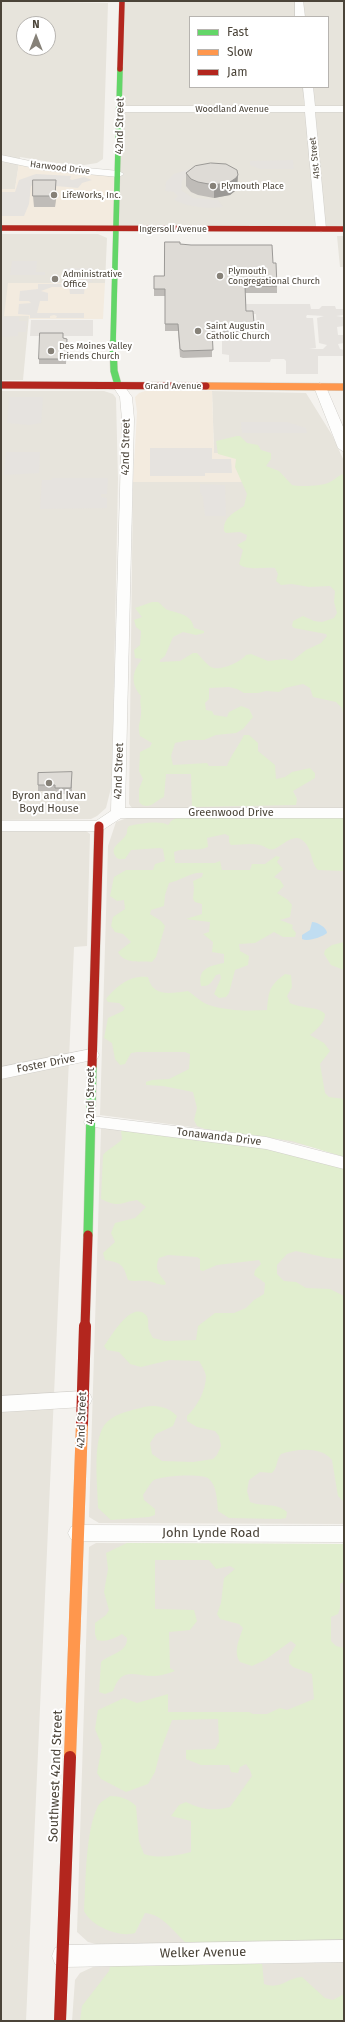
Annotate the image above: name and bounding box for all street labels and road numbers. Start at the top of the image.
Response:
street label: 42nd Street [113,97,127,155]
street label: Woodland Avenue [195,104,269,114]
street label: 41st Street [307,136,323,180]
street label: Harwood Drive [29,159,91,177]
street label: Ingersoll Avenue [139,224,207,234]
street label: Grand Avenue [145,381,201,391]
street label: 42nd Street [119,418,133,476]
street label: 42nd Street [111,742,127,800]
street label: Greenwood Drive [188,806,274,820]
street label: Foster Drive [16,1052,76,1076]
street label: 42nd Street [84,1068,98,1124]
street label: Tonawanda Drive [176,1125,262,1149]
street label: 42nd Street [74,1391,90,1449]
street label: John Lynde Road [162,1525,260,1541]
street label: Southwest 42nd Street [46,1710,66,1842]
street label: Welker Avenue [160,1944,246,1962]

